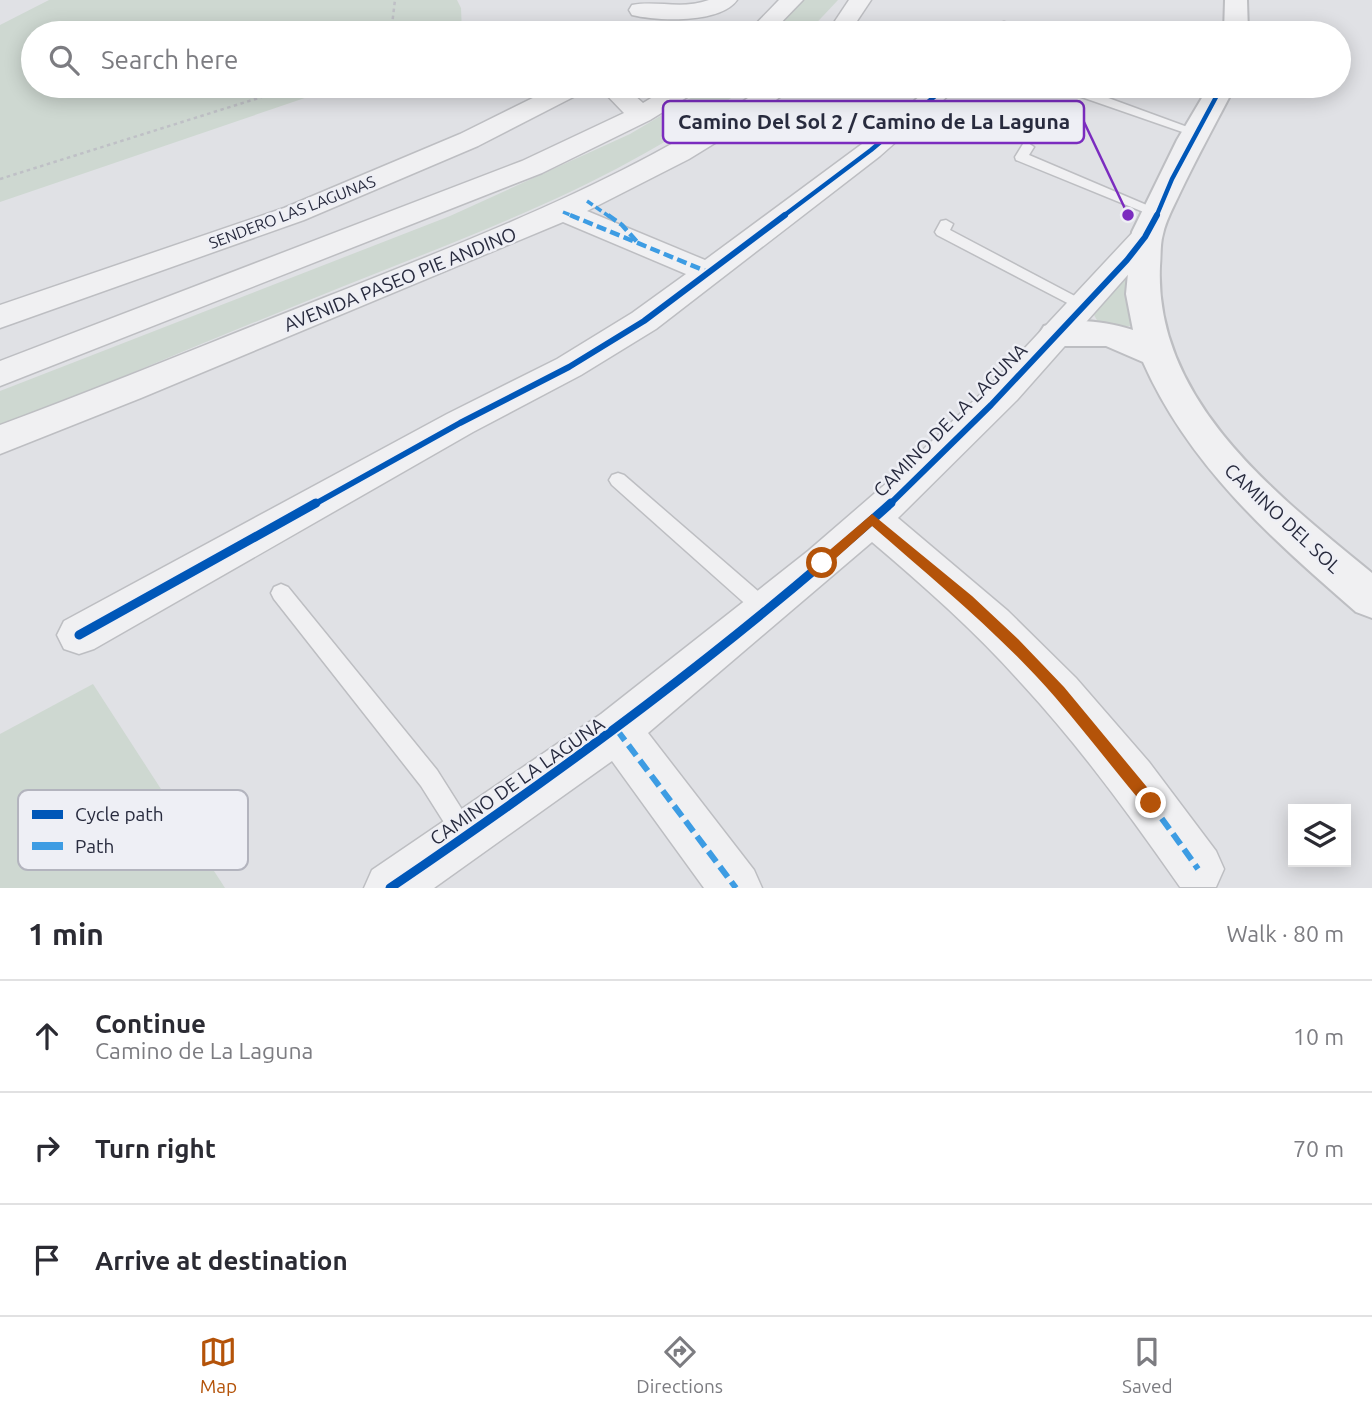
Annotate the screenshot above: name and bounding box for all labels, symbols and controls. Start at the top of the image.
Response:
search box [21,21,1351,98]
icon: search [45,41,83,79]
text: Search here [101,45,238,74]
callout: Camino Del Sol 2 / Camino de La Laguna [663,101,1084,143]
text: Camino Del Sol 2 / Camino de La Laguna [678,109,1070,133]
street label: SENDERO LAS LAGUNAS [206,172,378,252]
street label: AVENIDA PASEO PIE ANDINO [281,222,519,336]
street label: CAMINO DE LA LAGUNA [869,338,1032,501]
street label: CAMINO DEL SOL [1220,458,1346,578]
route start [806,547,837,578]
street label: CAMINO DE LA LAGUNA [426,712,609,850]
route end [1135,787,1166,818]
legend [18,790,248,870]
text: Cycle path [75,803,164,825]
map controls [1288,804,1351,867]
button: layers [1288,804,1351,867]
text: Path [75,835,114,857]
text: 1 min [28,917,104,951]
text: Walk · 80 m [1226,921,1344,946]
text: Continue [95,1009,206,1038]
icon: ahead [28,1017,66,1055]
text: 10 m [1293,1024,1344,1049]
text: Camino de La Laguna [95,1038,313,1063]
icon: right [28,1129,66,1167]
text: Turn right [95,1134,216,1163]
text: 70 m [1293,1136,1344,1161]
icon: arrive [28,1241,66,1279]
text: Arrive at destination [95,1246,348,1275]
tab: Map [199,1333,237,1397]
tab: Directions [636,1333,723,1397]
tab: Saved [1122,1333,1173,1397]

